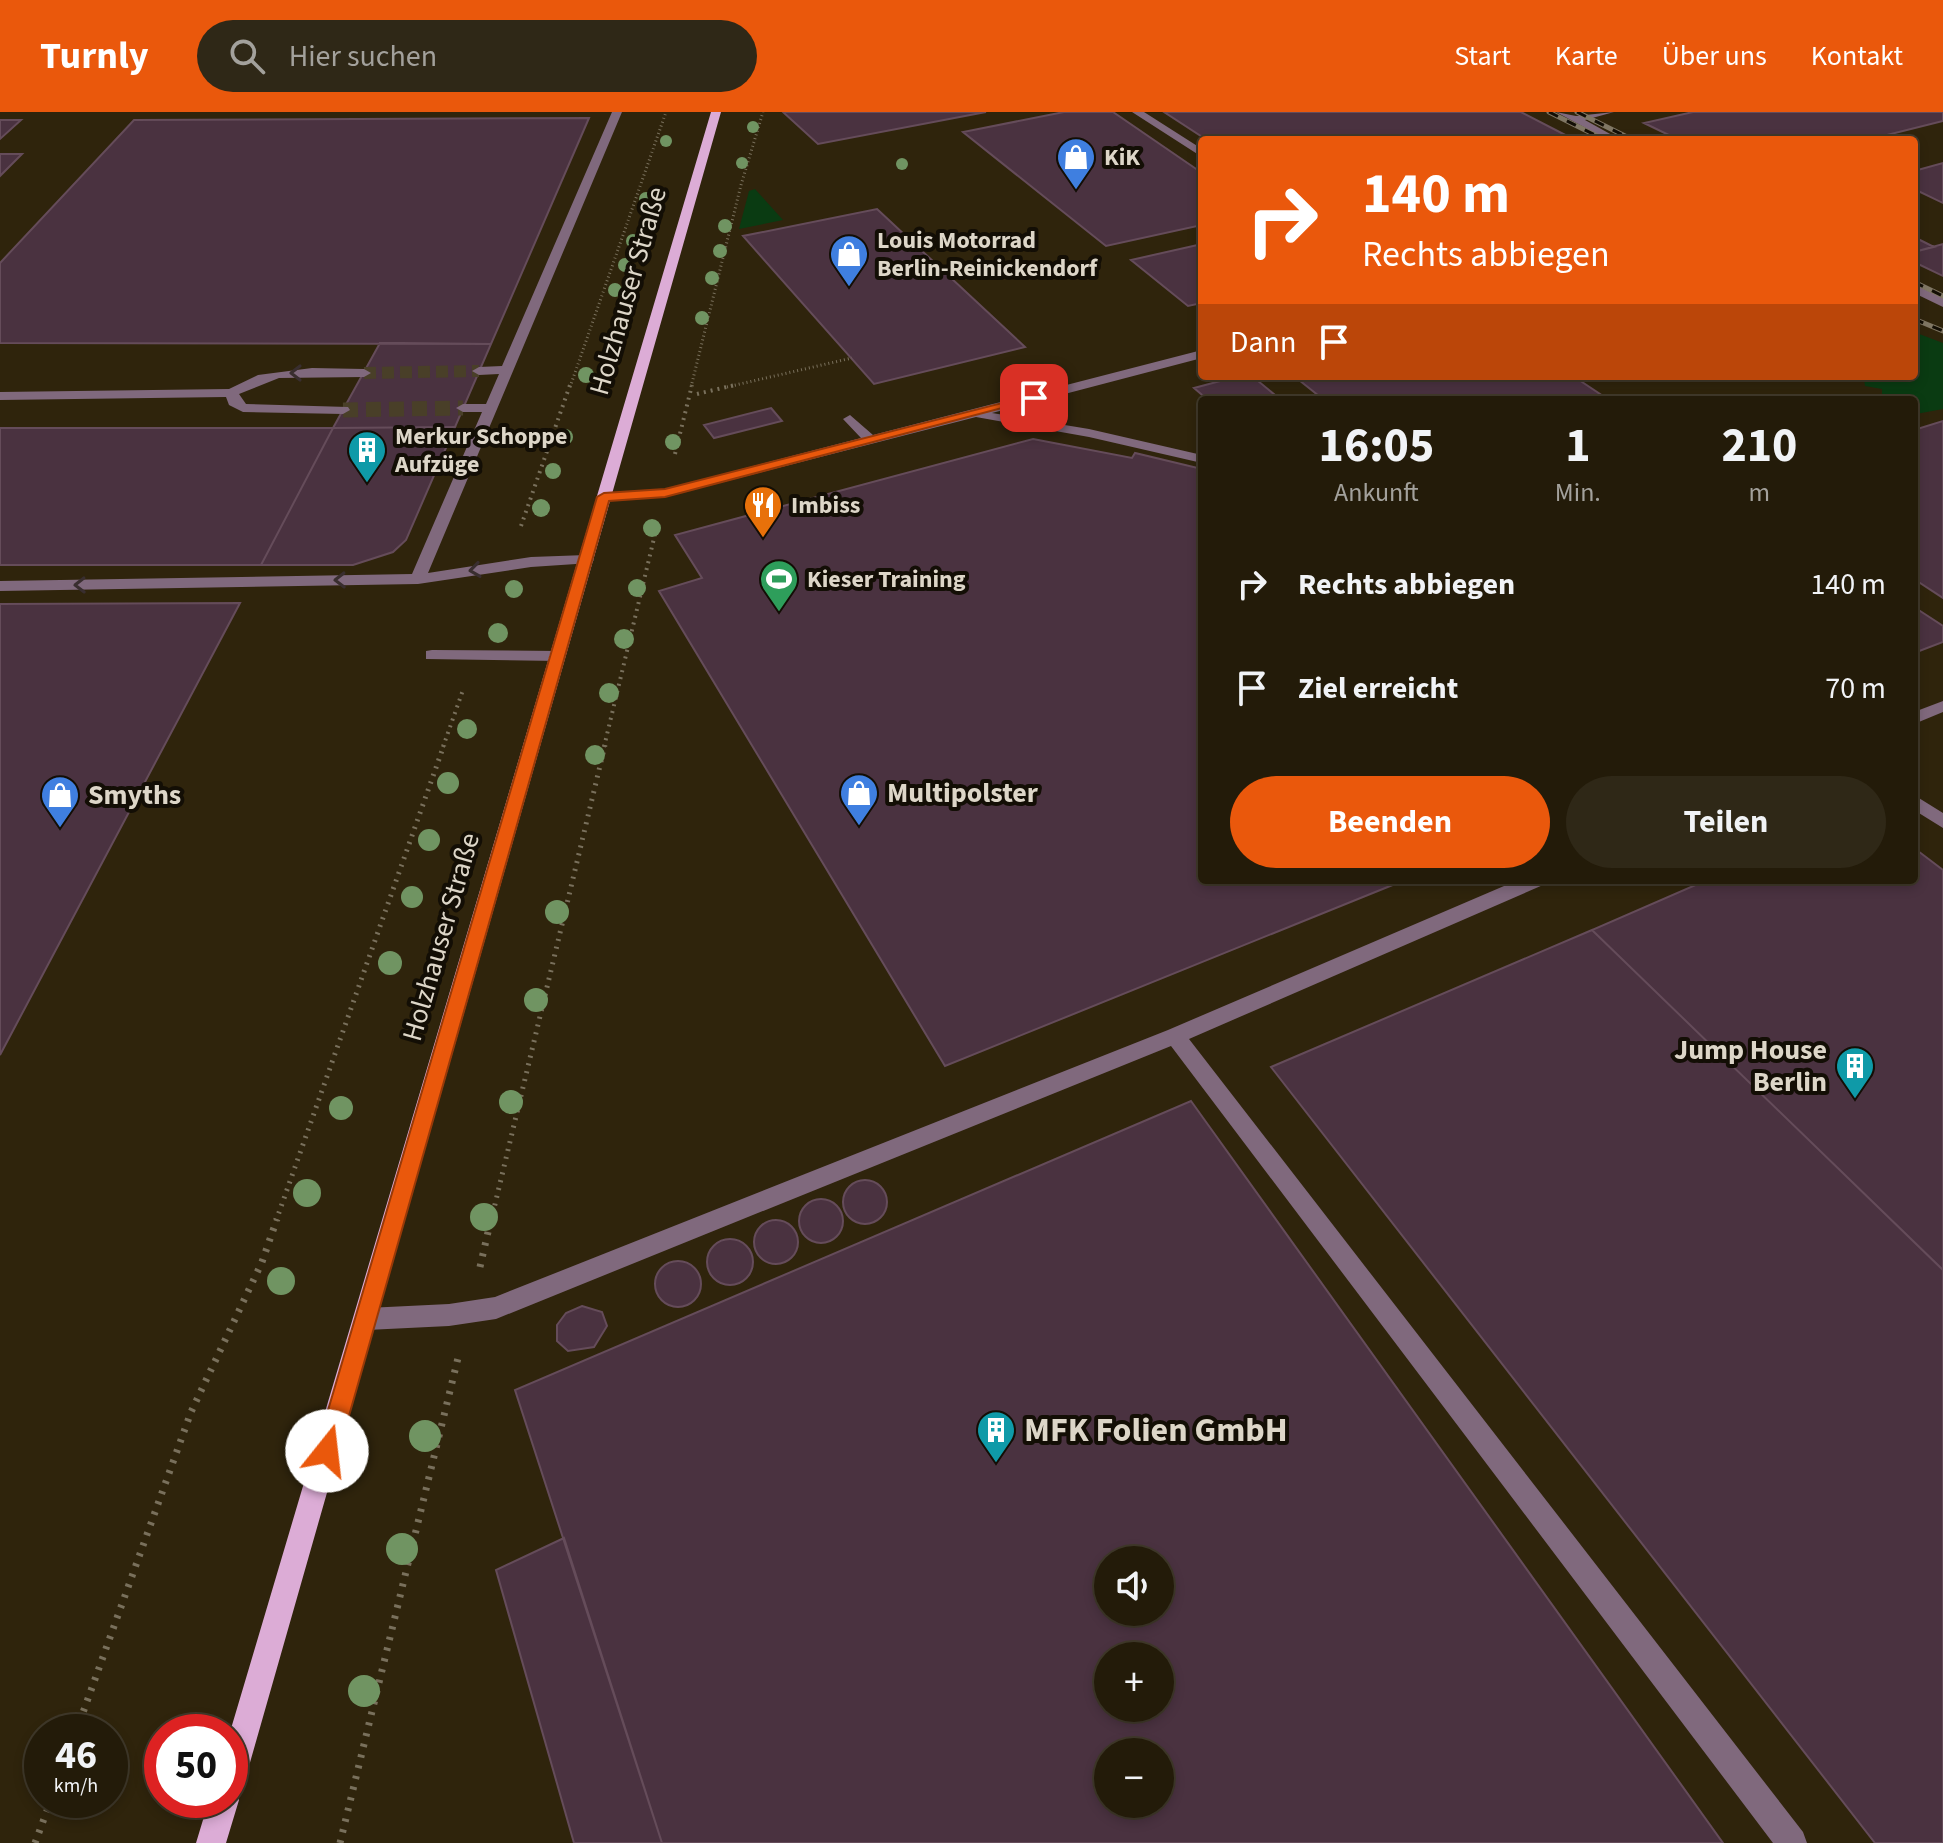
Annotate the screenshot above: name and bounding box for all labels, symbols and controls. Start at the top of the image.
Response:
search box [197,20,757,92]
text: Turnly [40,29,149,83]
icon: search [225,34,269,78]
text: Hier suchen [289,35,437,78]
text: Start [1454,36,1511,76]
text: Karte [1555,36,1618,76]
text: Über uns [1662,36,1767,76]
text: Kontakt [1811,36,1903,76]
shop icon: KiK [1055,136,1097,191]
place label: KiK [1104,140,1140,175]
text: 140 m [1362,155,1510,234]
icon: right [1230,168,1334,272]
street label: Holzhauser Straße [579,182,677,400]
place label: Louis Motorrad Berlin-Reinickendorf [877,223,1098,286]
text: Rechts abbiegen [1362,229,1610,280]
shop icon: Louis Motorrad Berlin-Reinickendorf [828,233,870,288]
icon: arrive [1312,320,1356,364]
text: Dann [1230,321,1296,364]
one-way arrow [289,364,302,382]
pin [1000,364,1068,432]
icon: arrive [1012,376,1056,420]
text: 16:05 [1319,412,1434,480]
text: 1 [1565,412,1591,480]
text: 210 [1721,412,1797,480]
place label: Merkur Schoppe Aufzüge [394,419,568,482]
building icon: Merkur Schoppe Aufzüge [346,429,388,484]
text: Ankunft [1334,474,1419,511]
text: Min. [1555,474,1601,511]
text: m [1749,474,1770,511]
restaurant icon: Imbiss [742,484,784,539]
place label: Imbiss [791,488,860,523]
sports icon: Kieser Training [758,558,800,613]
one-way arrow [468,561,482,578]
place label: Kieser Training [807,562,966,597]
icon: right [1230,562,1274,606]
text: Rechts abbiegen [1298,563,1515,606]
text: 140 m [1810,563,1886,606]
one-way arrow [333,571,346,589]
one-way arrow [73,576,86,593]
icon: arrive [1230,666,1274,710]
text: Ziel erreicht [1298,667,1458,710]
text: 70 m [1825,667,1886,710]
shop icon: Multipolster [838,772,880,827]
place label: Multipolster [887,773,1039,813]
shop icon: Smyths [39,774,81,829]
place label: Smyths [88,775,181,815]
button: Beenden [1230,776,1550,868]
button: Teilen [1566,776,1886,868]
street label: Holzhauser Straße [392,828,490,1046]
place label: Jump House Berlin [1674,1030,1827,1102]
building icon: Jump House Berlin [1834,1045,1876,1100]
place label: MFK Folien GmbH [1024,1406,1288,1455]
position arrow [285,1409,369,1493]
building icon: MFK Folien GmbH [975,1409,1017,1464]
map controls [1094,1546,1174,1818]
button: sound [1094,1546,1174,1626]
button: + [1094,1642,1174,1722]
speed limit sign: 50 [144,1714,248,1818]
text: 46 [55,1727,97,1784]
button: − [1094,1738,1174,1818]
text: km/h [54,1772,98,1800]

